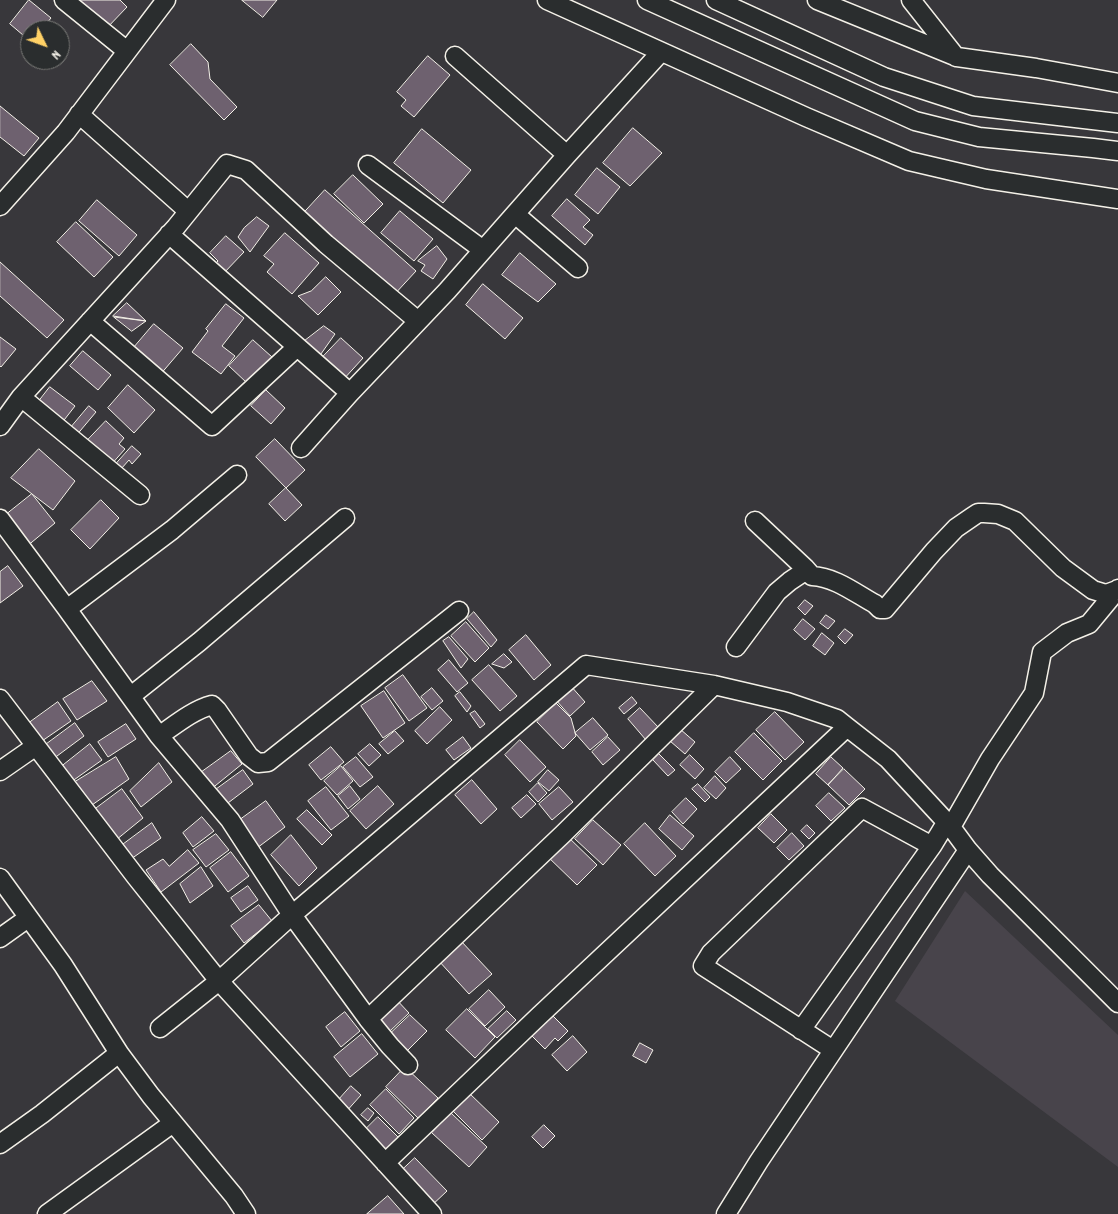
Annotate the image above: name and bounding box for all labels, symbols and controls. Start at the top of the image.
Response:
north arrow [20,20,70,70]
text: N [46,45,65,64]

